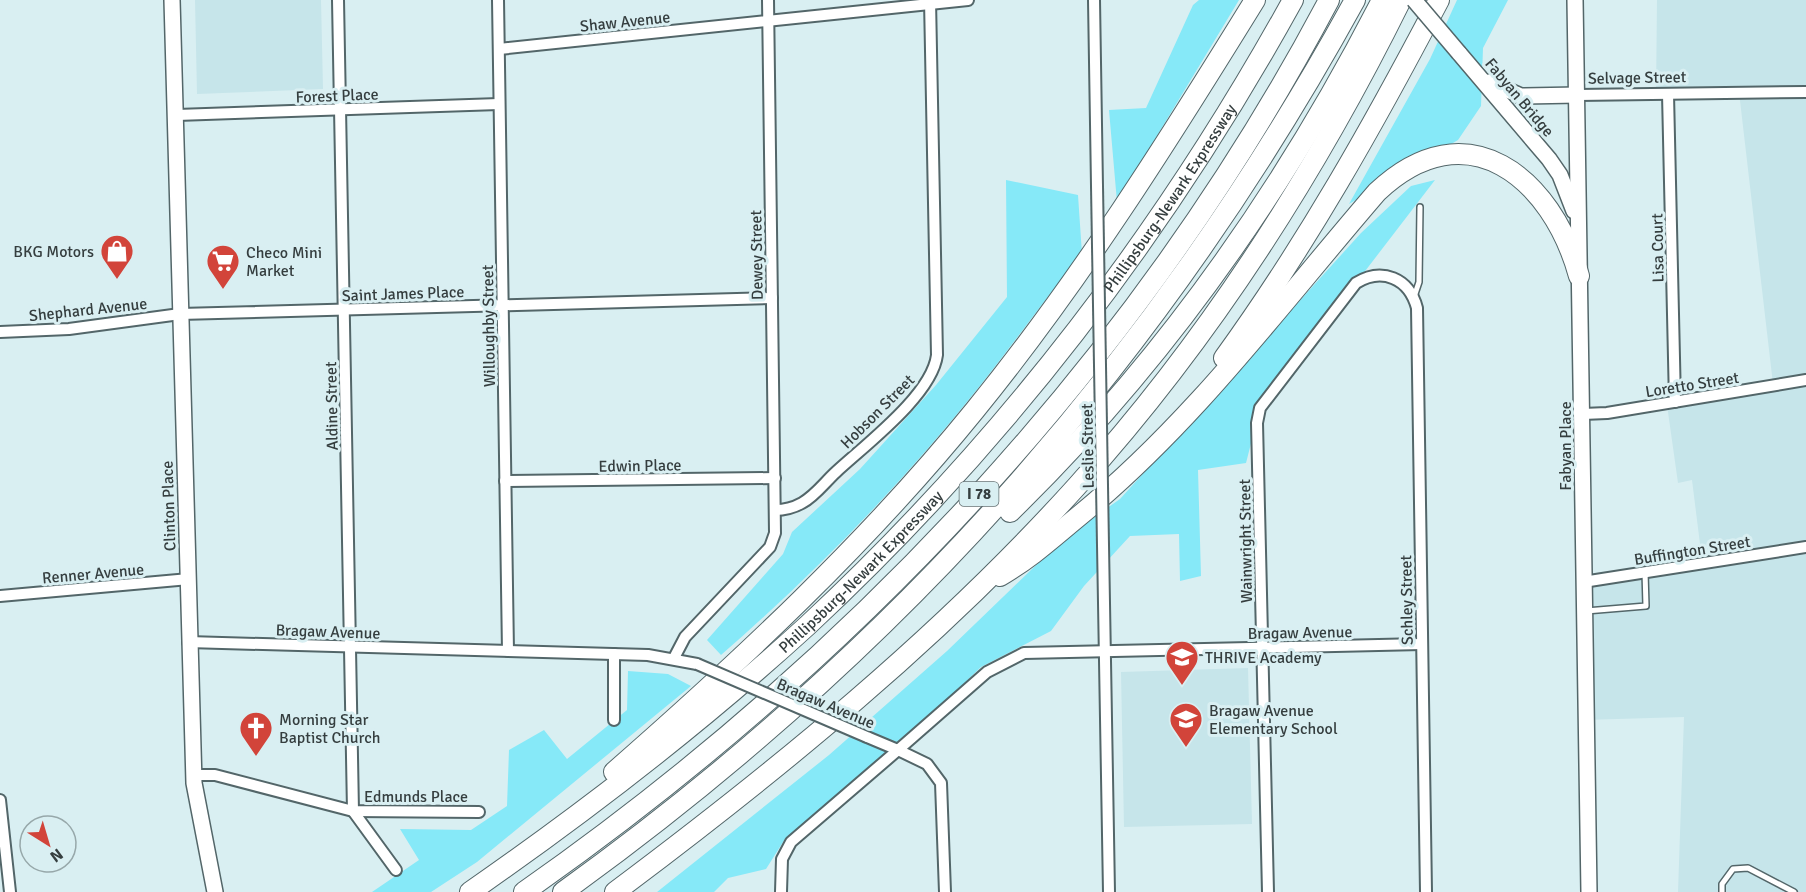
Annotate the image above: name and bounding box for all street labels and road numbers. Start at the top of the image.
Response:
street label: Shaw Avenue [579,7,671,37]
street label: Fabyan Bridge [1480,54,1558,141]
street label: Selvage Street [1588,67,1687,89]
street label: Forest Place [295,85,379,107]
street label: Phillipsburg-Newark Expressway [1099,100,1241,297]
street label: Dewey Street [746,209,768,300]
street label: Lisa Court [1647,213,1669,283]
street label: Willoughby Street [478,264,500,387]
street label: Saint James Place [341,282,465,306]
street label: Shephard Avenue [28,294,148,326]
street label: Aldine Street [321,361,343,451]
street label: Loretto Street [1644,368,1741,402]
street label: Hobson Street [836,370,919,453]
street label: Fabyan Place [1556,401,1576,491]
street label: Leslie Street [1077,403,1099,489]
street label: Edwin Place [598,455,682,477]
street label: Clinton Place [157,460,181,552]
street label: Wainwright Street [1235,478,1257,603]
road number: I 78 [960,482,998,506]
street label: Phillipsburg-Newark Expressway [775,486,948,658]
street label: Buffington Street [1633,532,1752,570]
street label: Schley Street [1396,554,1418,645]
street label: Renner Avenue [41,560,145,588]
street label: Bragaw Avenue [275,620,381,644]
street label: Bragaw Avenue [1247,622,1353,644]
street label: Bragaw Avenue [773,674,878,734]
street label: Edmunds Place [364,787,468,807]

